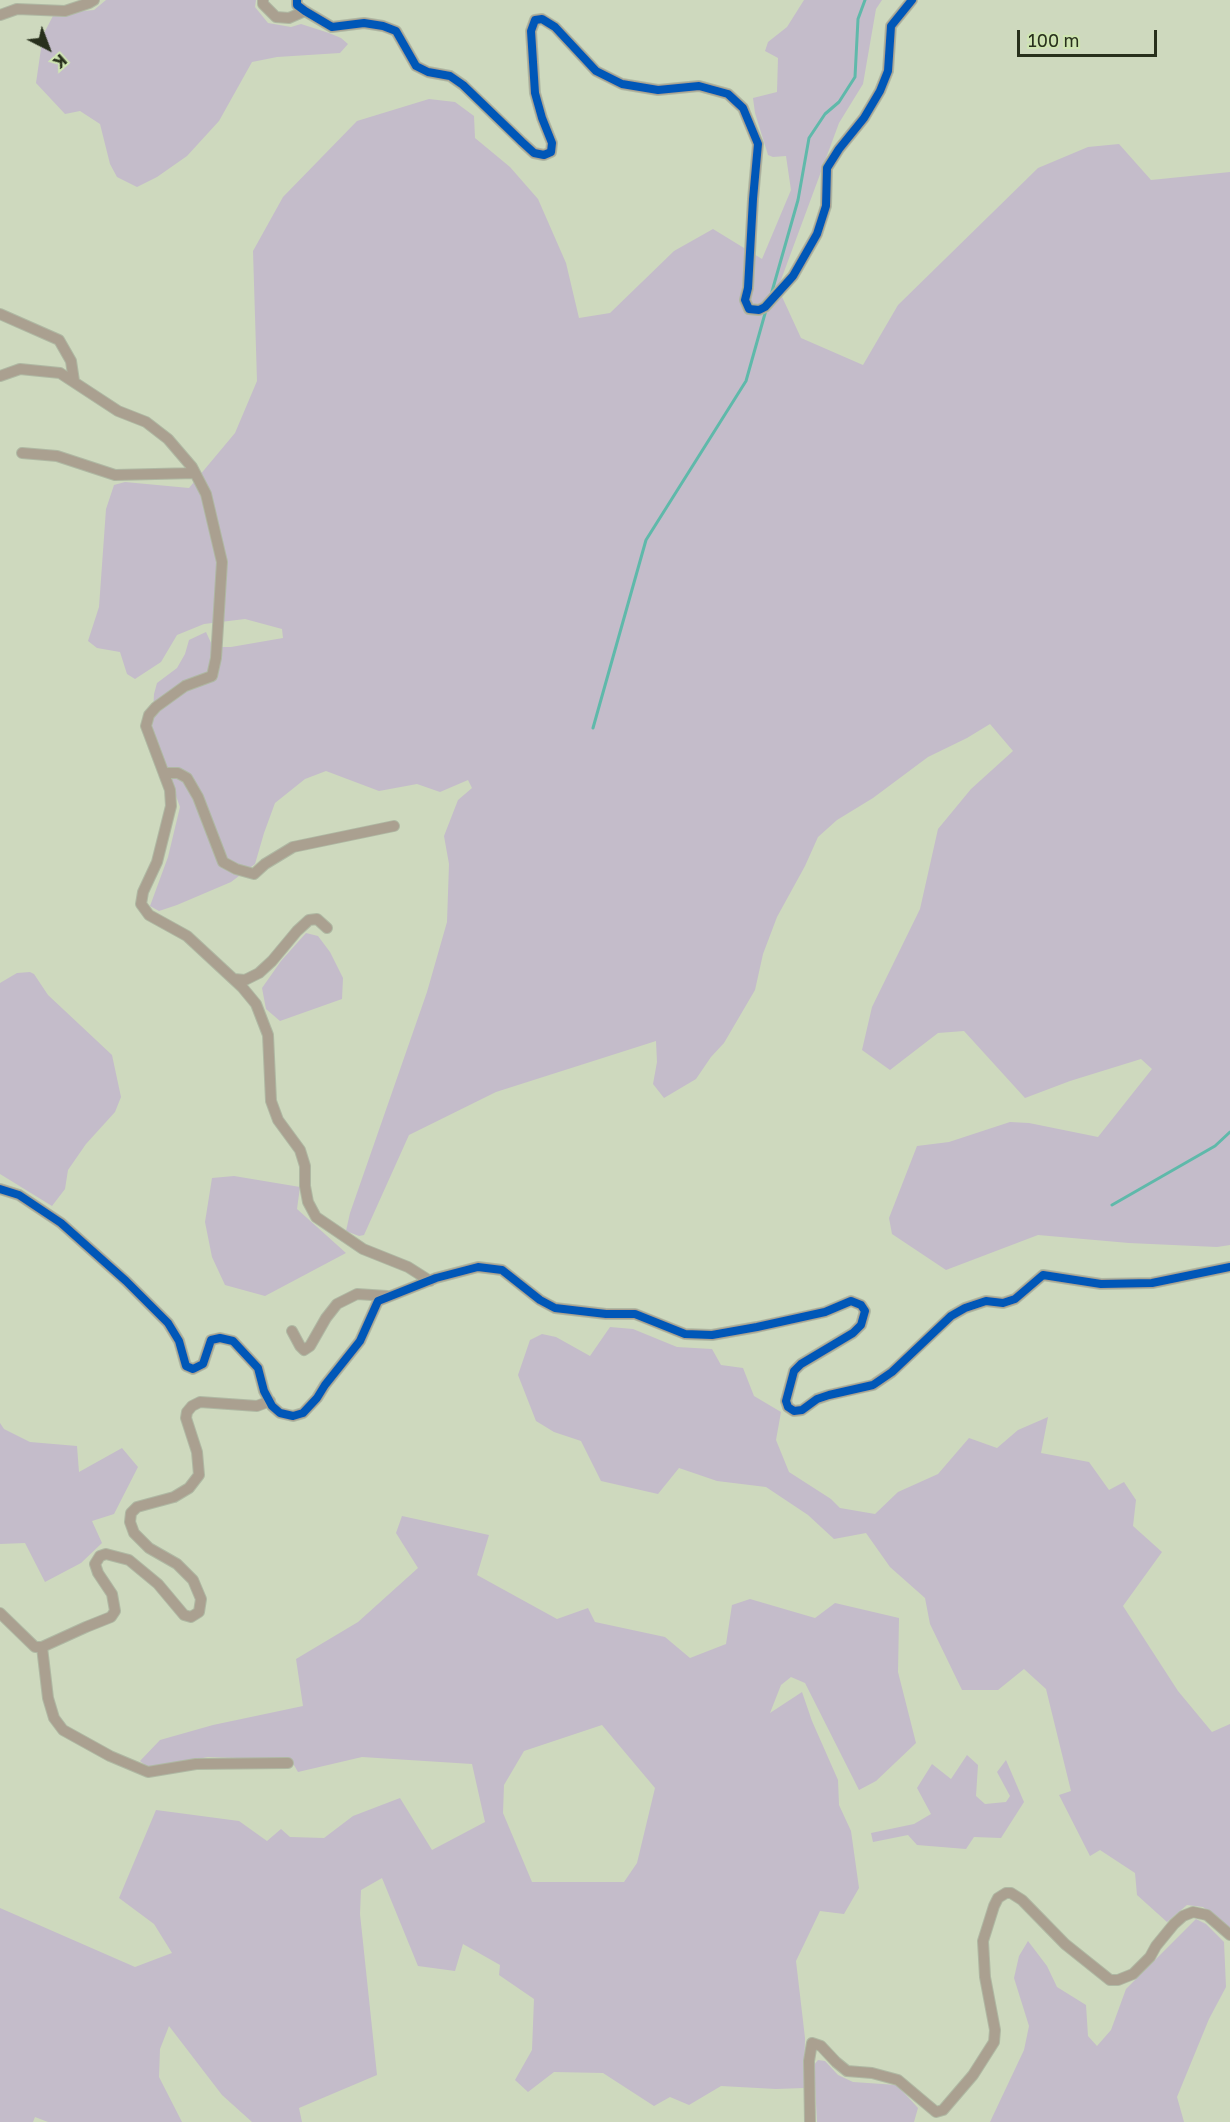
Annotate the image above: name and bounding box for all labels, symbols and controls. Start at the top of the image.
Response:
north arrow [18,18,78,78]
scale bar [1020,18,1160,56]
text: 100 m [1028,29,1079,51]
text: K [49,50,71,73]

